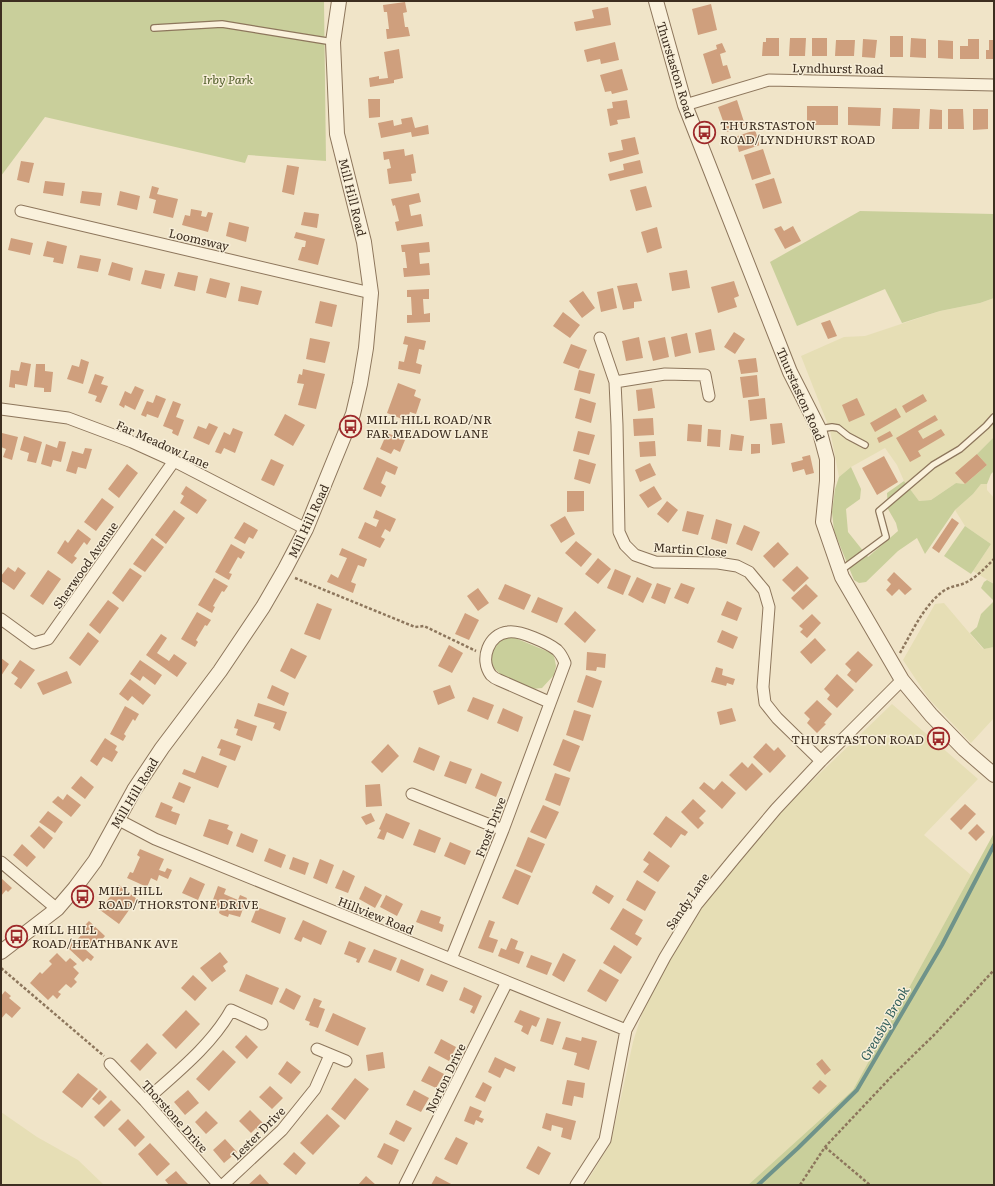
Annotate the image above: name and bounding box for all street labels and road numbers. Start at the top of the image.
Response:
street label: Thurstaston Road [653,19,700,121]
street label: Lyndhurst Road [792,58,885,78]
street label: Mill Hill Road [335,156,372,239]
street label: Loomsway [167,223,231,255]
street label: Thurstaston Road [772,344,830,444]
street label: Far Meadow Lane [113,415,213,473]
street label: Mill Hill Road [283,480,333,561]
street label: Sherwood Avenue [48,518,122,612]
street label: Martin Close [653,537,727,561]
street label: Mill Hill Road [106,754,163,832]
street label: Frost Drive [470,794,510,860]
street label: Sandy Lane [661,869,713,933]
street label: Hillview Road [335,892,417,939]
street label: Norton Drive [420,1040,470,1116]
street label: Thorstone Drive [137,1076,213,1156]
street label: Lester Drive [227,1102,289,1164]

